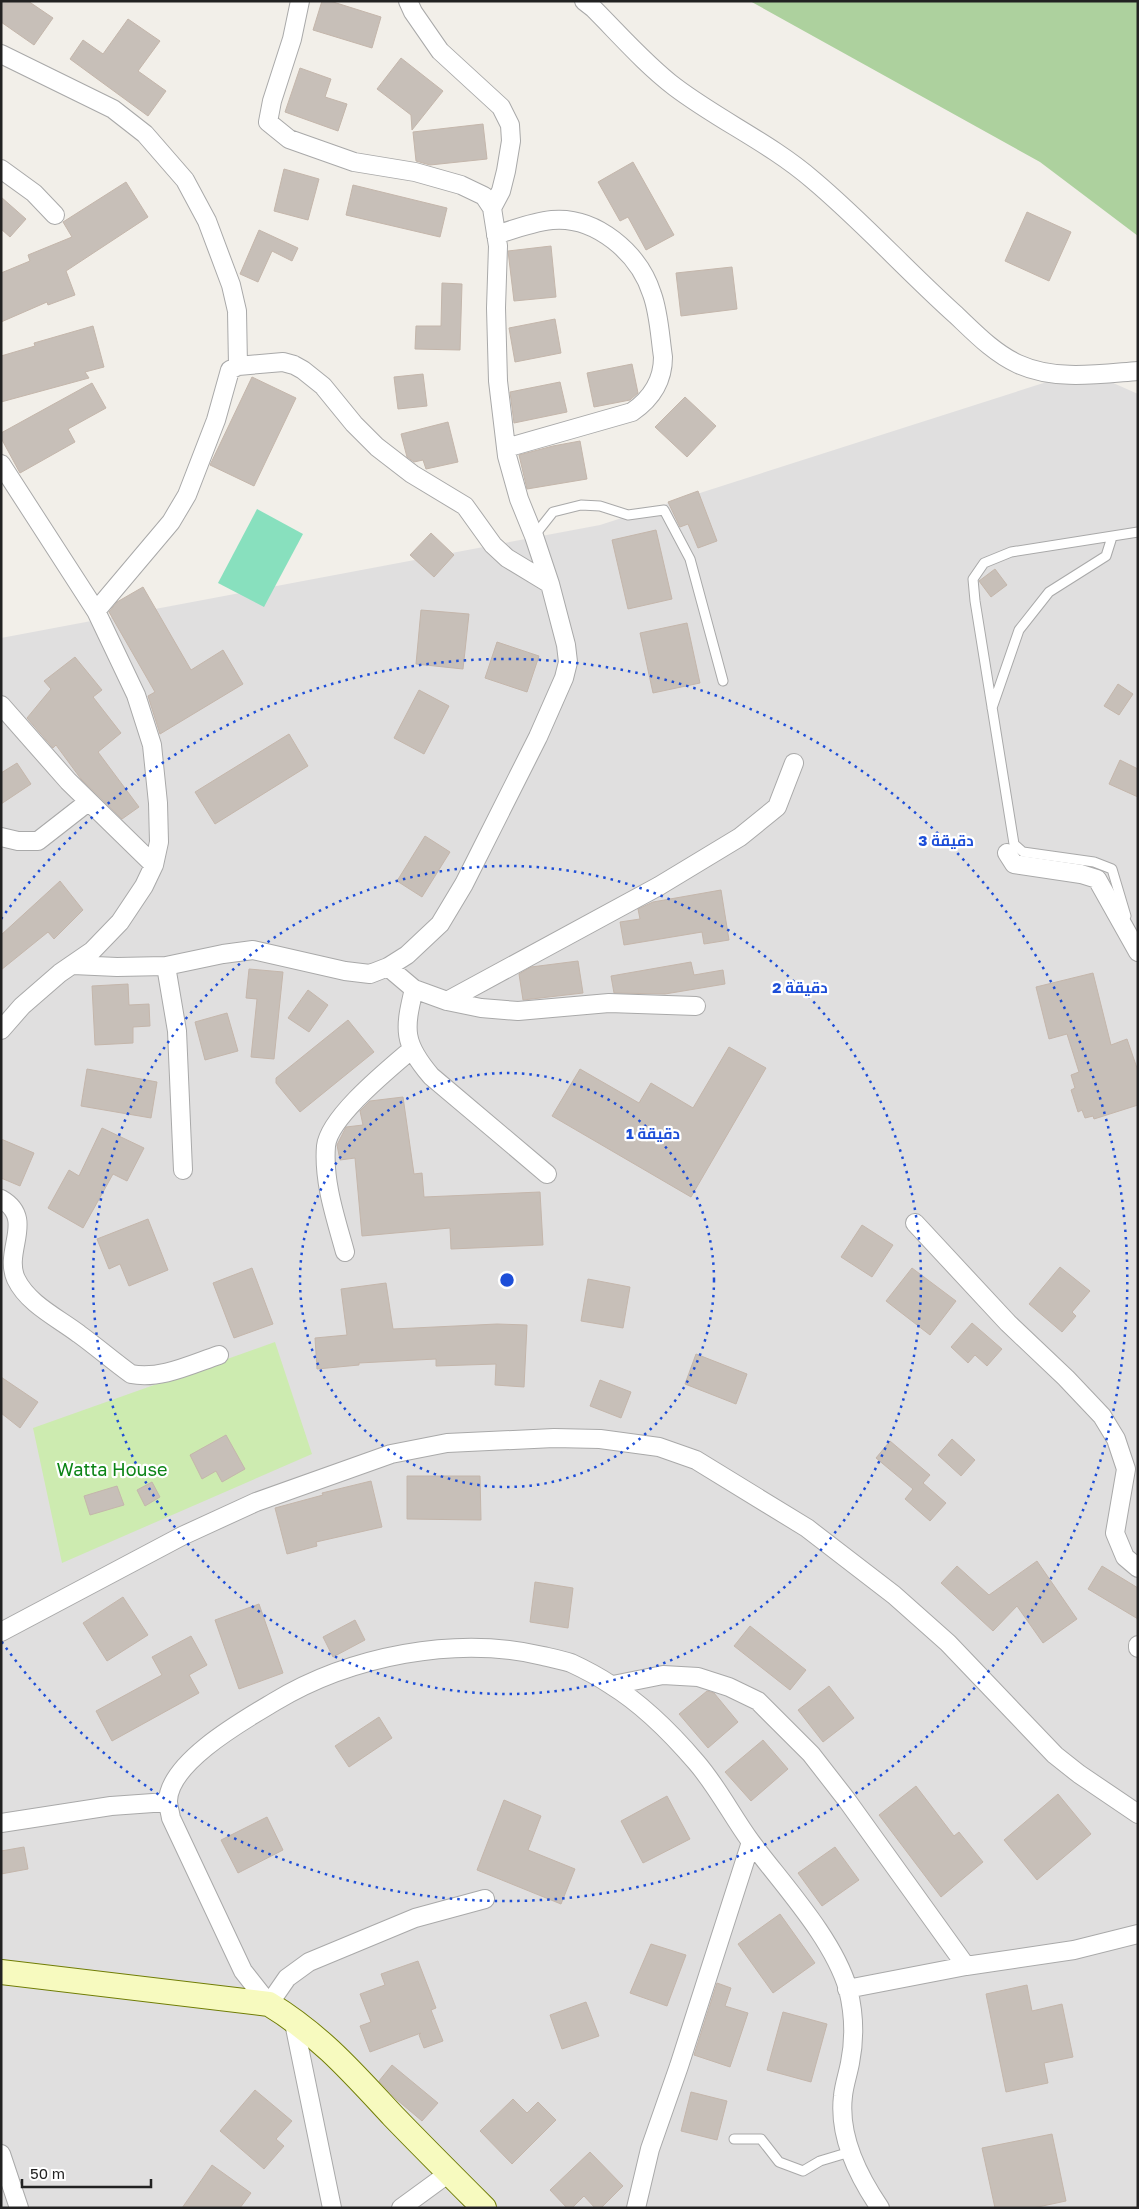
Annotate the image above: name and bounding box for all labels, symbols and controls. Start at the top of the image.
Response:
text: 3 دقيقة [918,831,974,849]
text: 2 دقيقة [772,978,828,996]
text: 1 دقيقة [626,1124,680,1142]
centre of rings [498,1271,516,1289]
park label: Watta House [57,1458,167,1480]
scale bar [22,2156,151,2188]
text: 50 m [30,2164,65,2182]

